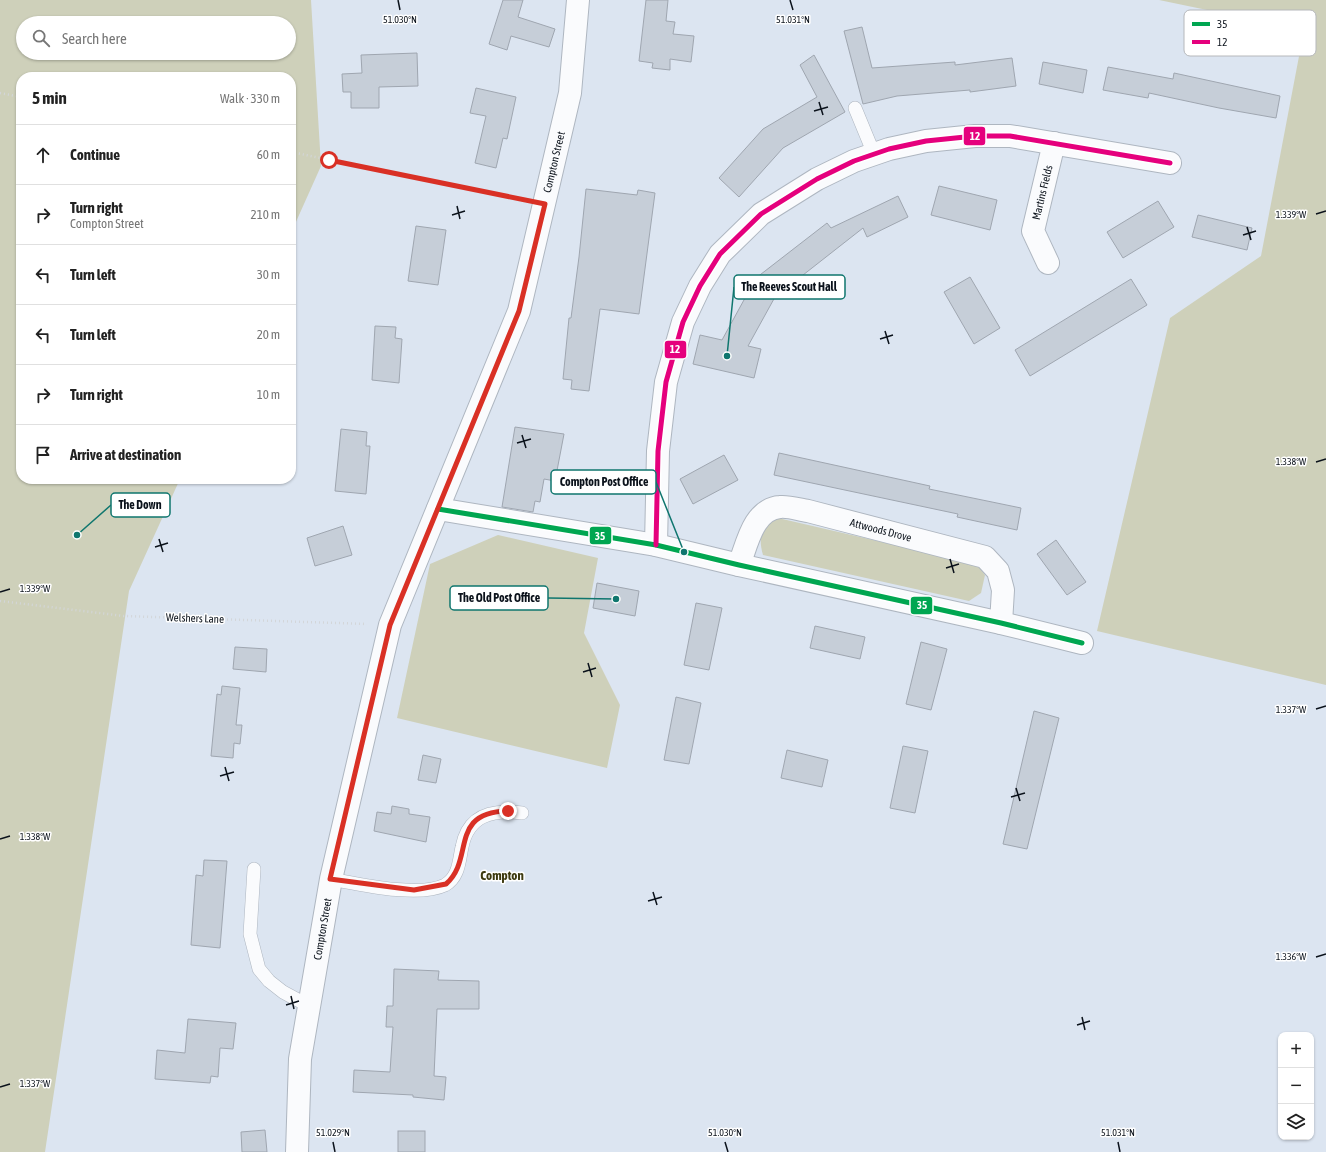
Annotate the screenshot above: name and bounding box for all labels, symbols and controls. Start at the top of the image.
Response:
legend [1184,10,1316,56]
text: 51.030°N [383,14,417,25]
text: 51.031°N [776,14,810,25]
search box [16,16,296,60]
text: 35 [1217,18,1227,30]
icon: search [30,27,52,49]
text: Search here [62,30,127,47]
text: 12 [1217,36,1227,48]
text: 5 min [32,88,67,108]
text: Walk · 330 m [220,91,280,106]
line badge: 12 [963,126,986,146]
street label: Compton Street [541,130,567,194]
text: 12 [970,130,980,142]
icon: ahead [32,144,54,166]
text: Continue [70,146,120,163]
text: 60 m [257,147,280,162]
route start [320,151,338,169]
street label: Martins Fields [1030,164,1055,221]
text: Turn right [70,199,123,216]
icon: right [32,204,54,226]
text: 210 m [251,207,280,222]
text: 1.339°W [1276,209,1307,220]
text: Compton Street [70,216,144,231]
icon: left [32,264,54,286]
text: Turn left [70,266,116,283]
text: 30 m [257,267,280,282]
callout: The Reeves Scout Hall [734,275,845,299]
text: The Reeves Scout Hall [741,280,838,294]
icon: left [32,324,54,346]
text: Turn left [70,326,116,343]
text: 20 m [257,327,280,342]
line badge: 12 [664,340,687,359]
text: 12 [670,343,680,355]
icon: right [32,384,54,406]
text: Turn right [70,386,123,403]
text: 10 m [257,387,280,402]
icon: arrive [32,444,54,466]
text: Arrive at destination [70,446,181,463]
text: 1.338°W [1276,456,1307,467]
callout: Compton Post Office [551,470,656,494]
text: Compton Post Office [560,475,649,489]
callout: The Down [111,493,170,517]
text: The Down [118,498,162,512]
street label: Attwoods Drove [849,516,913,544]
line badge: 35 [589,526,612,545]
text: 35 [595,530,605,542]
text: 1.339°W [20,583,51,594]
callout: The Old Post Office [450,586,548,610]
text: The Old Post Office [458,591,541,605]
line badge: 35 [910,596,933,615]
text: 35 [917,599,927,611]
street label: Welshers Lane [166,611,224,625]
text: 1.337°W [1276,704,1307,715]
route end [499,802,517,820]
text: 1.338°W [20,831,51,842]
district label: Compton [480,868,524,883]
street label: Compton Street [311,897,334,961]
text: 1.336°W [1276,951,1307,962]
map controls [1278,1032,1314,1140]
button: + [1278,1032,1314,1068]
button: − [1278,1068,1314,1104]
text: 1.337°W [20,1078,51,1089]
button: layers [1278,1104,1314,1140]
text: 51.029°N [316,1127,350,1138]
text: 51.030°N [708,1127,742,1138]
text: 51.031°N [1101,1127,1135,1138]

